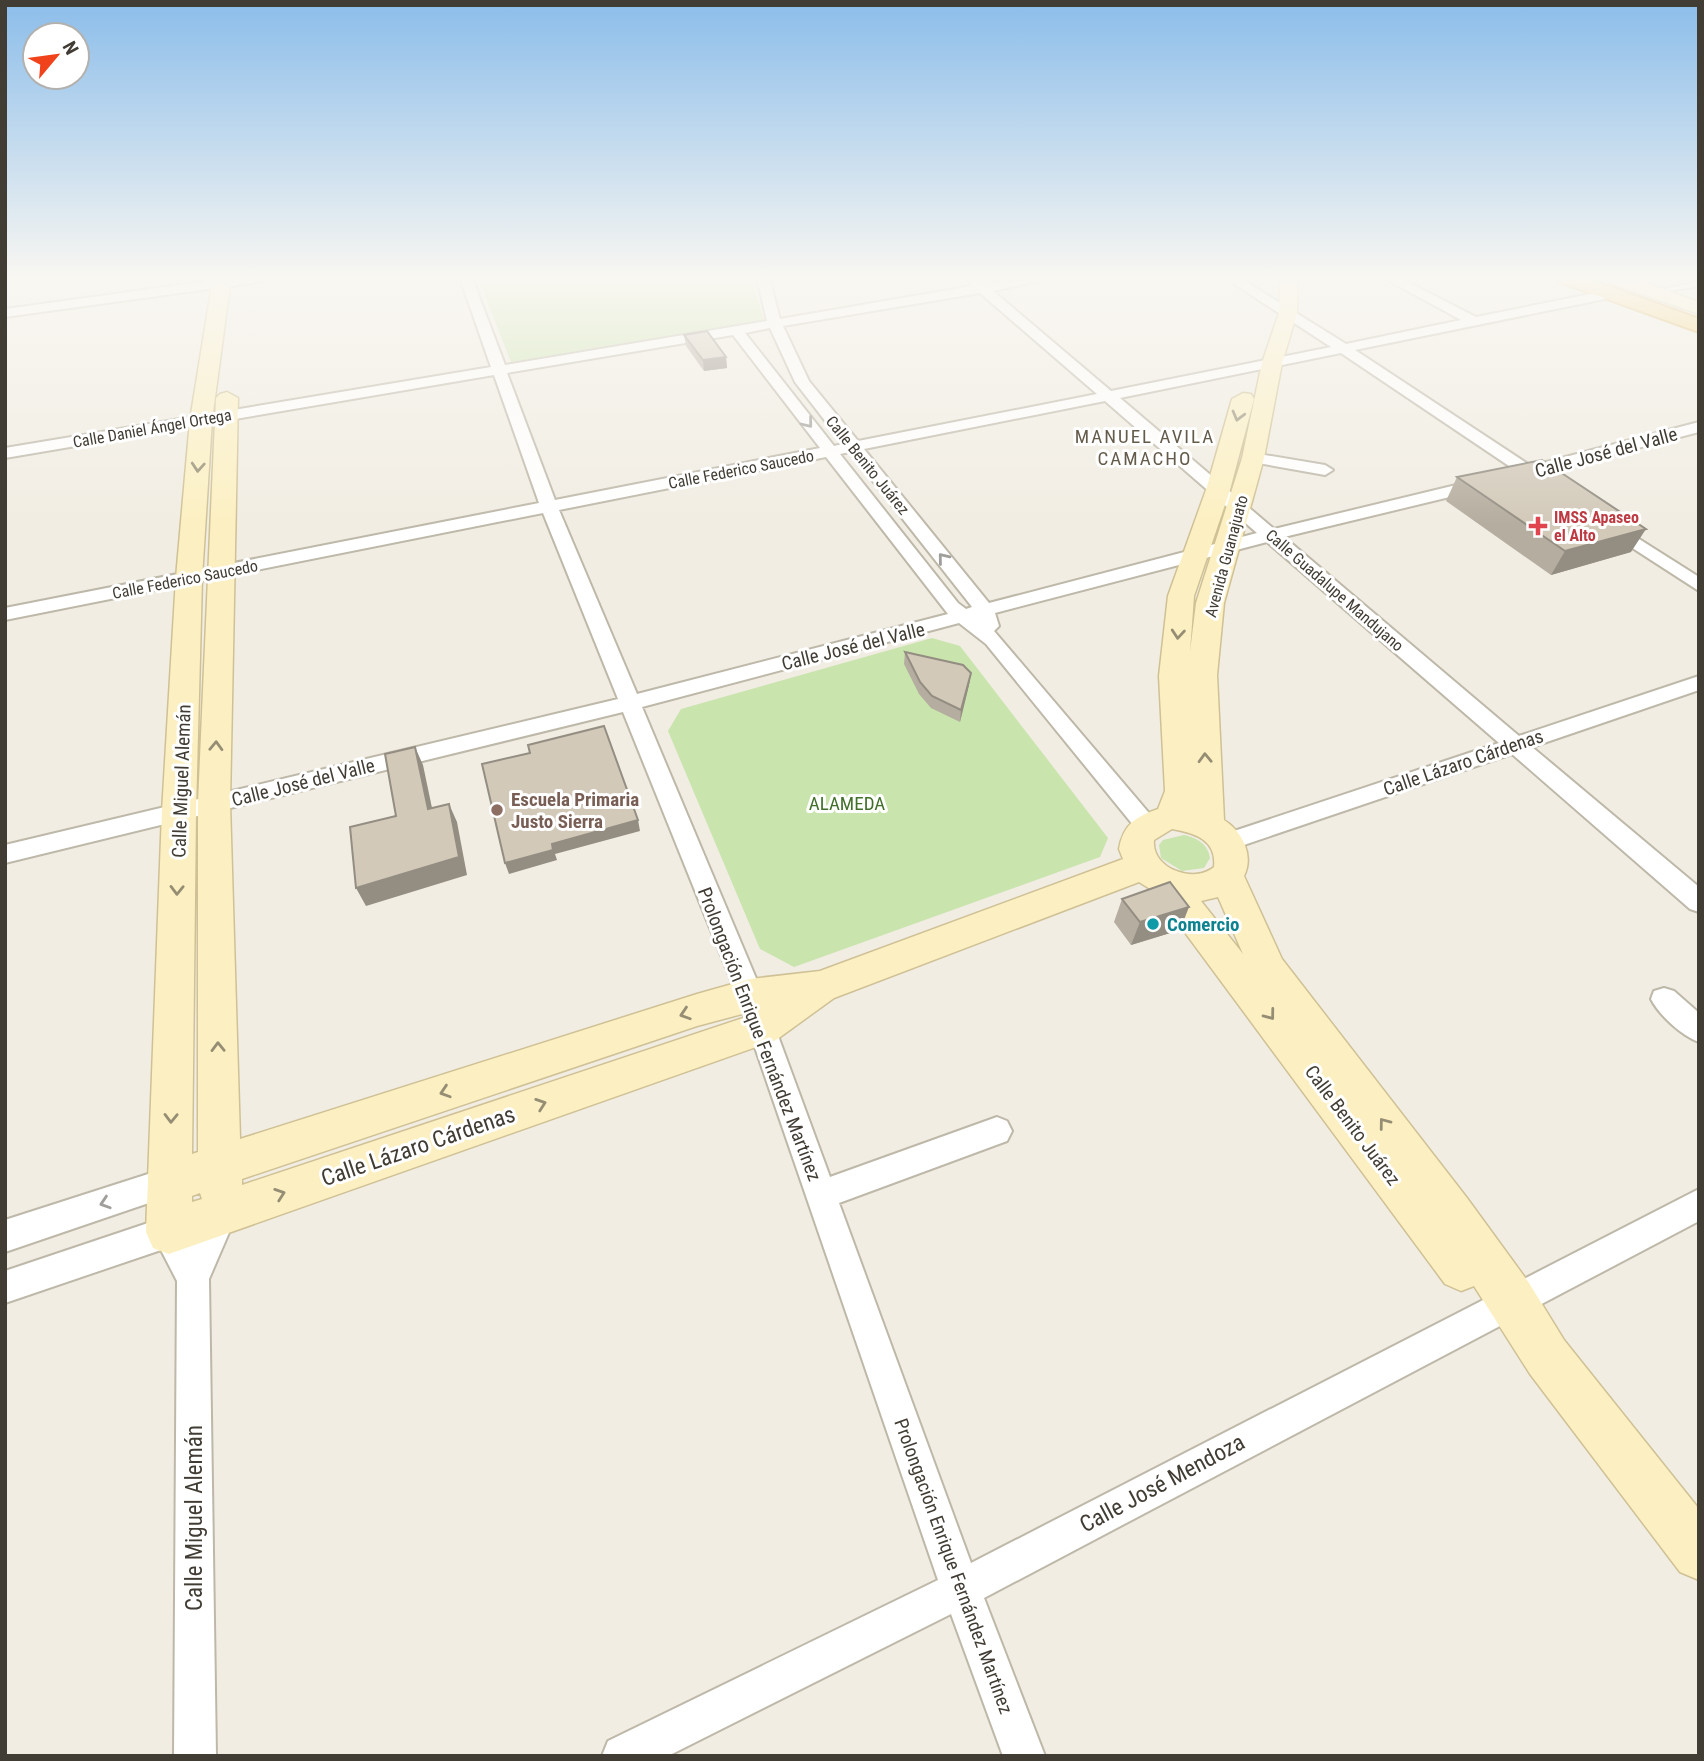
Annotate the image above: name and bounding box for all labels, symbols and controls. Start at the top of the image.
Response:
north arrow [21,21,91,91]
text: N [58,37,83,59]
street label: Calle Daniel Ángel Ortega [71,405,233,452]
one-way arrow [1232,410,1247,422]
street label: Calle Benito Juárez [822,412,913,519]
one-way arrow [800,415,813,428]
street label: Calle José del Valle [1532,422,1680,483]
district label: MANUEL AVILA CAMACHO [1075,425,1215,470]
street label: Calle Federico Saucedo [667,446,816,493]
one-way arrow [191,462,206,473]
street label: Avenida Guanajuato [1201,493,1252,619]
place label: IMSS Apaseo el Alto [1554,508,1639,545]
marker: IMSS Apaseo el Alto [1528,516,1548,536]
street label: Calle Guadalupe Mandujano [1262,525,1407,655]
one-way arrow [938,553,951,565]
street label: Calle Federico Saucedo [111,556,260,603]
street label: Calle José del Valle [779,618,927,675]
one-way arrow [1170,628,1185,640]
street label: Calle Miguel Alemán [167,704,196,858]
street label: Calle Lázaro Cárdenas [1380,724,1546,801]
one-way arrow [208,741,223,752]
one-way arrow [1198,752,1213,763]
street label: Calle José del Valle [229,754,377,811]
place label: Escuela Primaria Justo Sierra [511,788,639,833]
park label: ALAMEDA [809,792,885,815]
marker: Escuela Primaria Justo Sierra [489,802,505,818]
street label: Prolongación Enrique Fernández Martínez [693,884,826,1184]
one-way arrow [169,885,184,896]
place label: Comercio [1167,913,1240,936]
marker: Comercio [1145,916,1161,932]
one-way arrow [679,1005,691,1020]
one-way arrow [1261,1008,1274,1020]
one-way arrow [210,1042,225,1053]
street label: Calle Benito Juárez [1300,1061,1405,1190]
one-way arrow [439,1084,452,1098]
one-way arrow [535,1098,547,1112]
street label: Calle Lázaro Cárdenas [318,1101,519,1192]
one-way arrow [164,1112,179,1123]
one-way arrow [1379,1118,1392,1130]
one-way arrow [273,1188,285,1202]
one-way arrow [100,1195,112,1209]
street label: Prolongación Enrique Fernández Martínez [889,1415,1018,1717]
street label: Calle Miguel Alemán [181,1425,208,1611]
street label: Calle José Mendoza [1075,1429,1249,1538]

